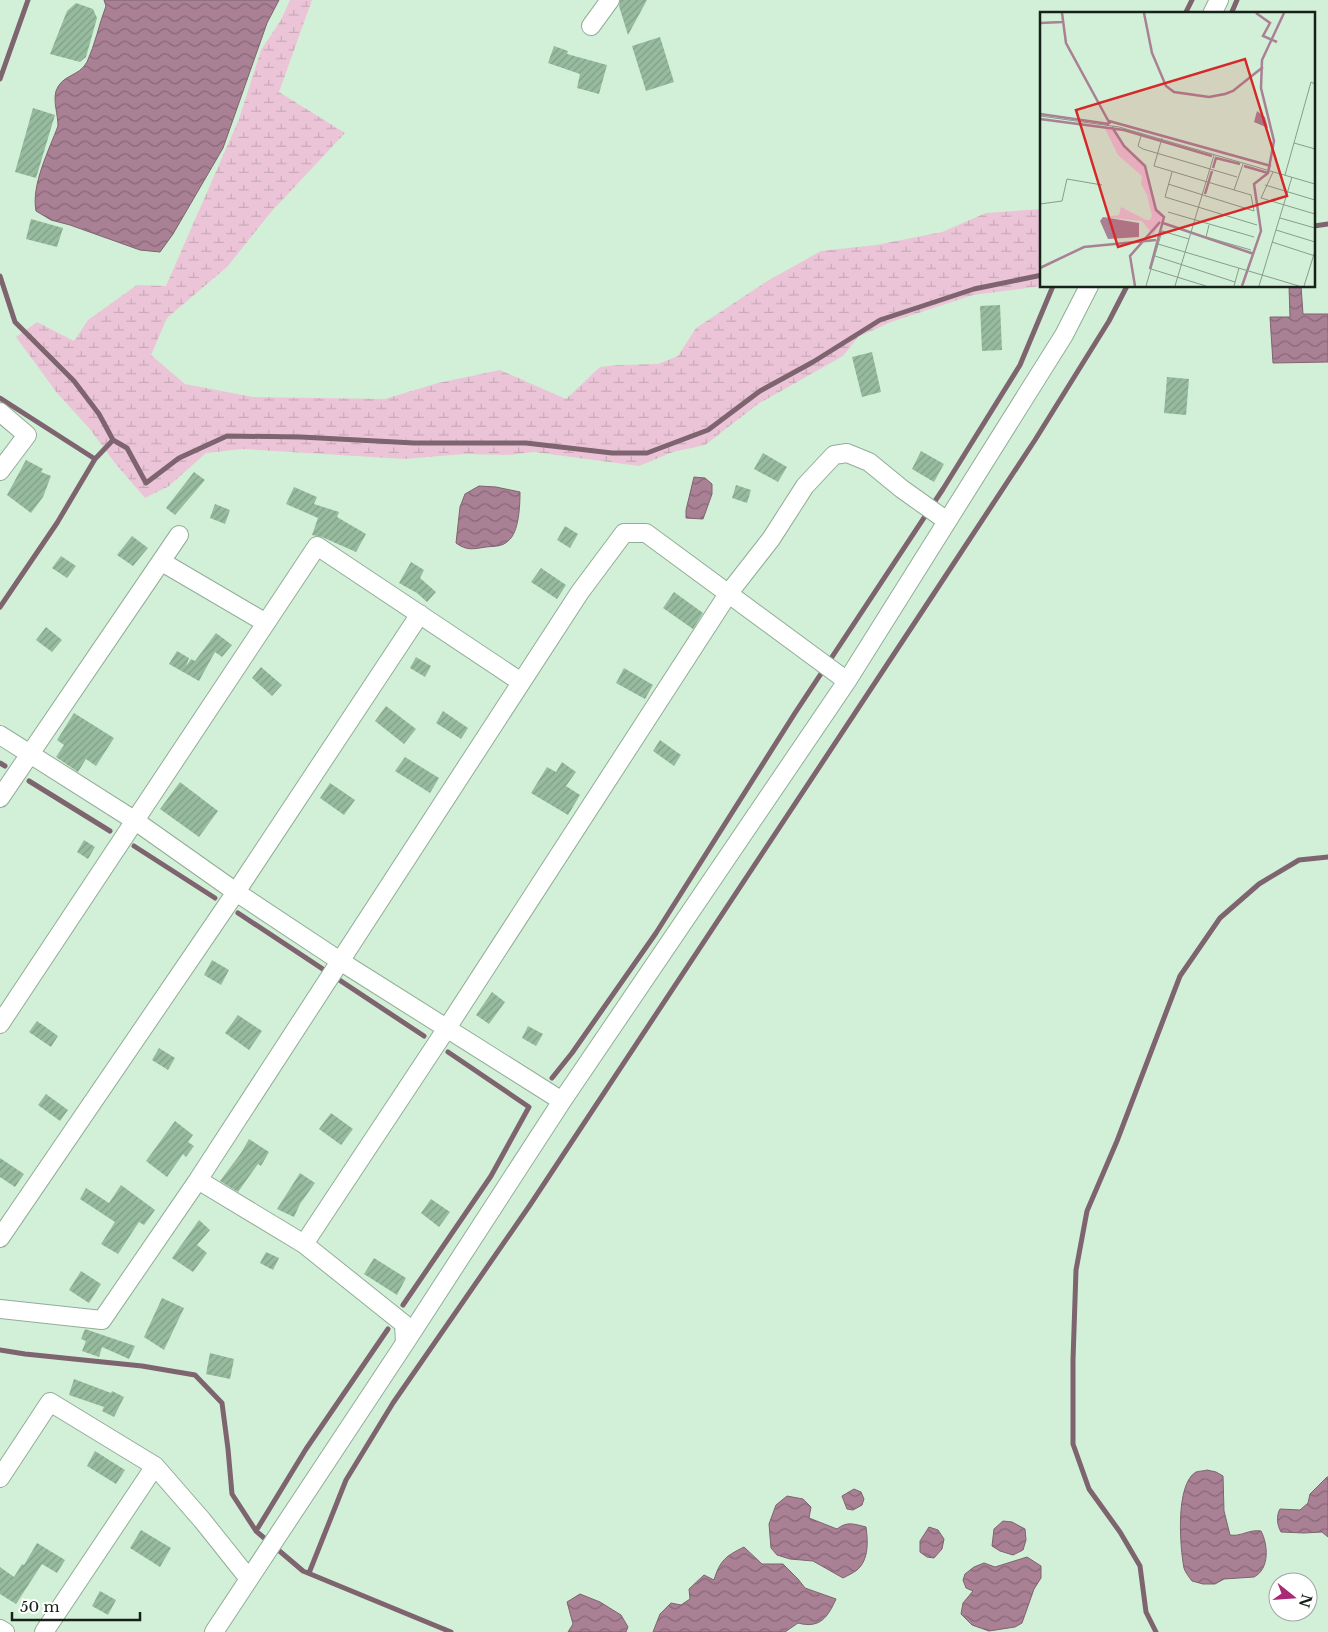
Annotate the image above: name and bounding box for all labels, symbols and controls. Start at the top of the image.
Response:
inset map [1040,12,1316,288]
north arrow [1268,1572,1318,1622]
scale bar [12,1590,140,1622]
text: N [1295,1592,1316,1610]
text: 50 m [20,1597,60,1616]

